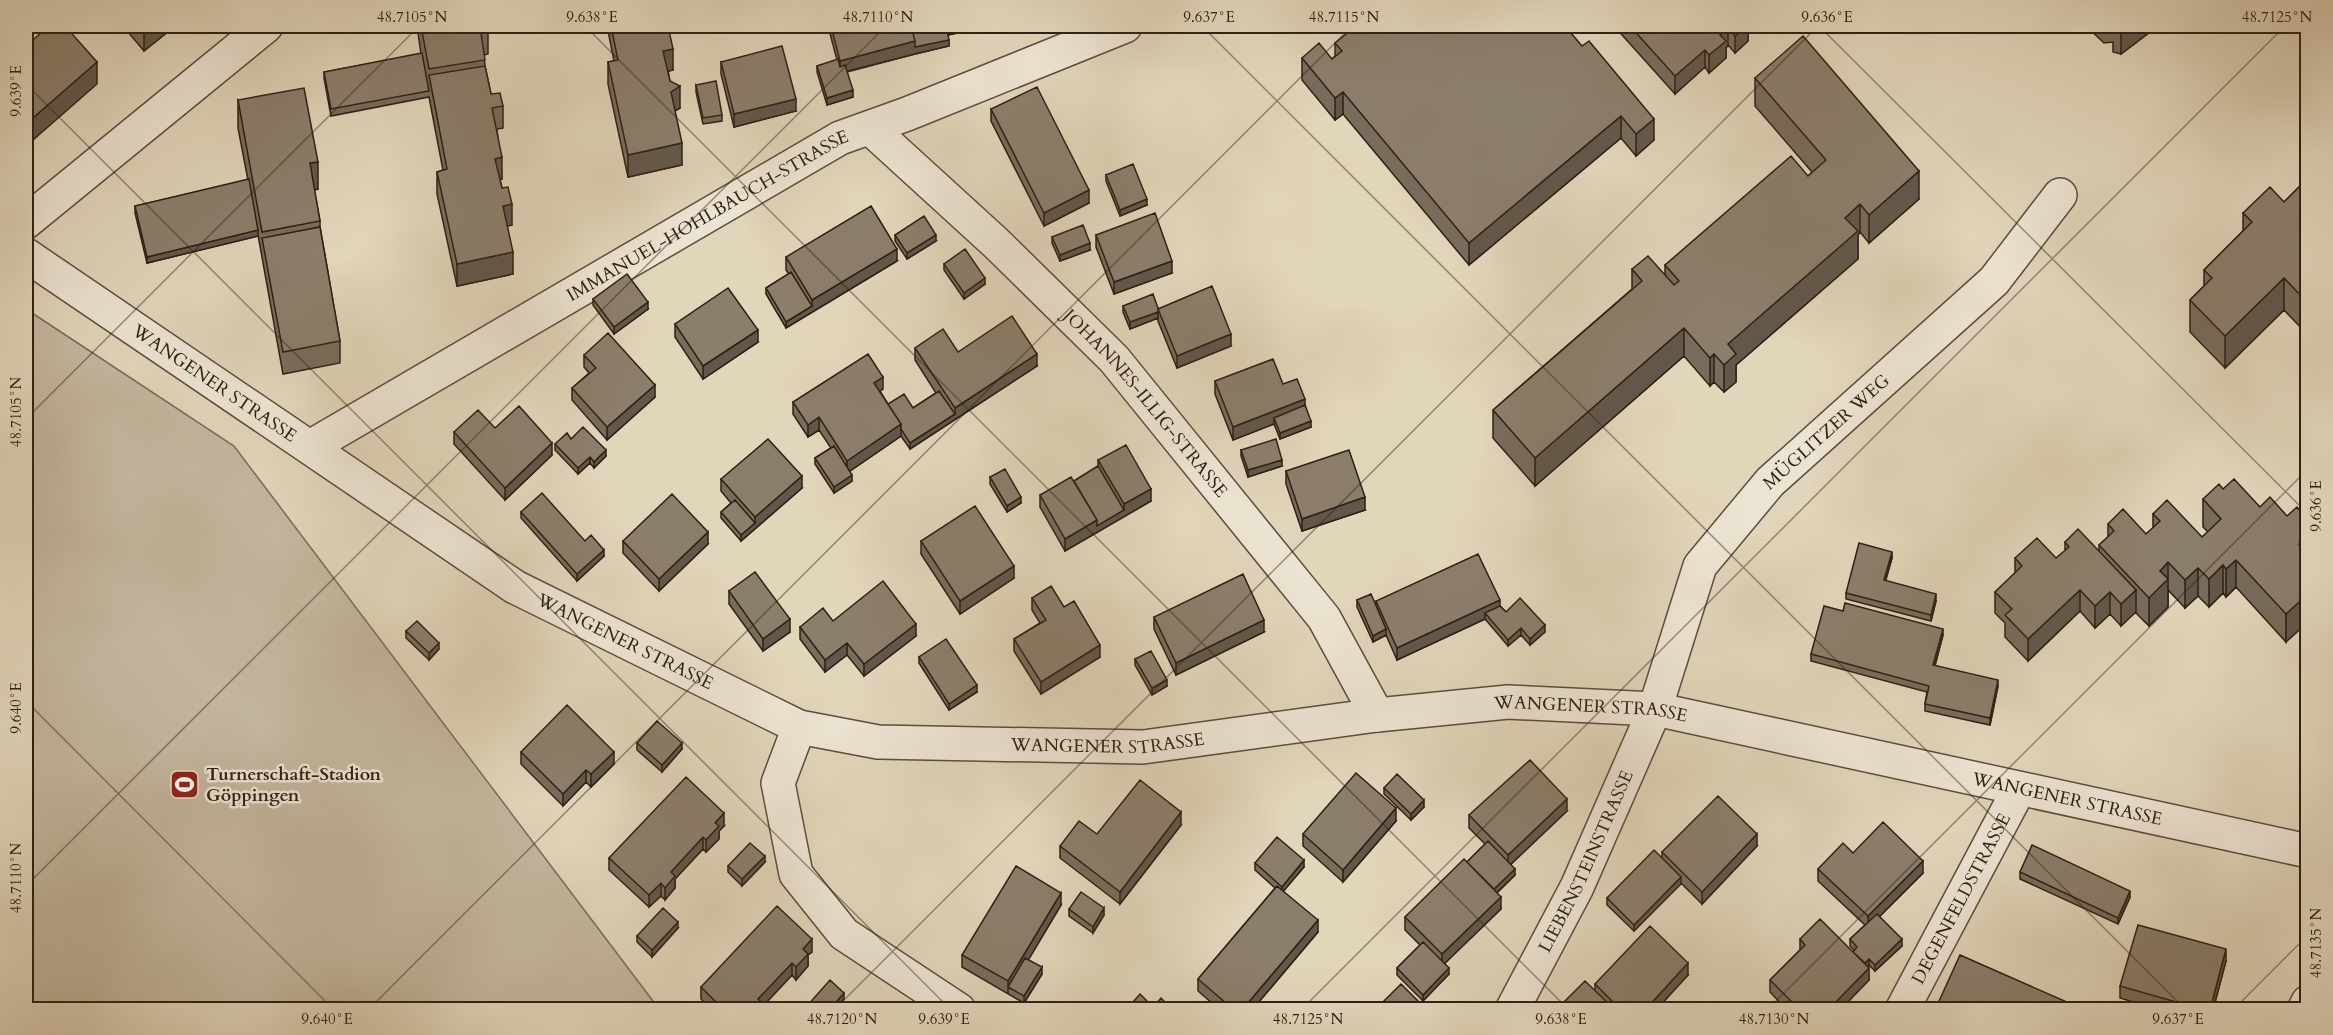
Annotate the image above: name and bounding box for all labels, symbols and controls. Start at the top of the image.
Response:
text: 48.7105°N [377,7,447,27]
text: 9.638°E [566,7,618,27]
text: 48.7110°N [843,7,913,27]
text: 9.637°E [1183,7,1235,27]
text: 48.7115°N [1309,7,1379,27]
text: 9.636°E [1801,7,1853,27]
text: 48.7125°N [2242,7,2312,27]
text: 9.639°E [6,65,26,117]
street label: IMMANUEL-HOHLBAUCH-STRASSE [562,124,852,308]
street label: JOHANNES-ILLIG-STRASSE [1055,302,1233,503]
street label: WANGENER STRASSE [126,318,302,448]
street label: MÜGLITZER WEG [1757,368,1895,496]
text: 48.7105°N [6,377,26,447]
text: 9.636°E [2306,480,2326,532]
street label: WANGENER STRASSE [532,587,718,696]
text: 9.640°E [6,682,26,734]
street label: WANGENER STRASSE [1492,689,1690,729]
street label: WANGENER STRASSE [1010,727,1206,761]
place label: Turnerschaft-Stadion Göppingen [206,762,381,808]
street label: WANGENER STRASSE [1969,766,2165,832]
street label: LIEBENSTEINSTRASSE [1533,767,1640,957]
sports icon: Turnerschaft-Stadion Göppingen [169,768,201,800]
street label: DEGENFELDSTRASSE [1906,809,2017,989]
text: 48.7110°N [6,843,26,913]
text: 48.7135°N [2306,908,2326,978]
text: 9.640°E [301,1009,353,1029]
text: 48.7120°N [807,1009,877,1029]
text: 9.639°E [918,1009,970,1029]
text: 48.7125°N [1273,1009,1343,1029]
text: 9.638°E [1535,1009,1587,1029]
text: 48.7130°N [1739,1009,1809,1029]
text: 9.637°E [2152,1009,2204,1029]

